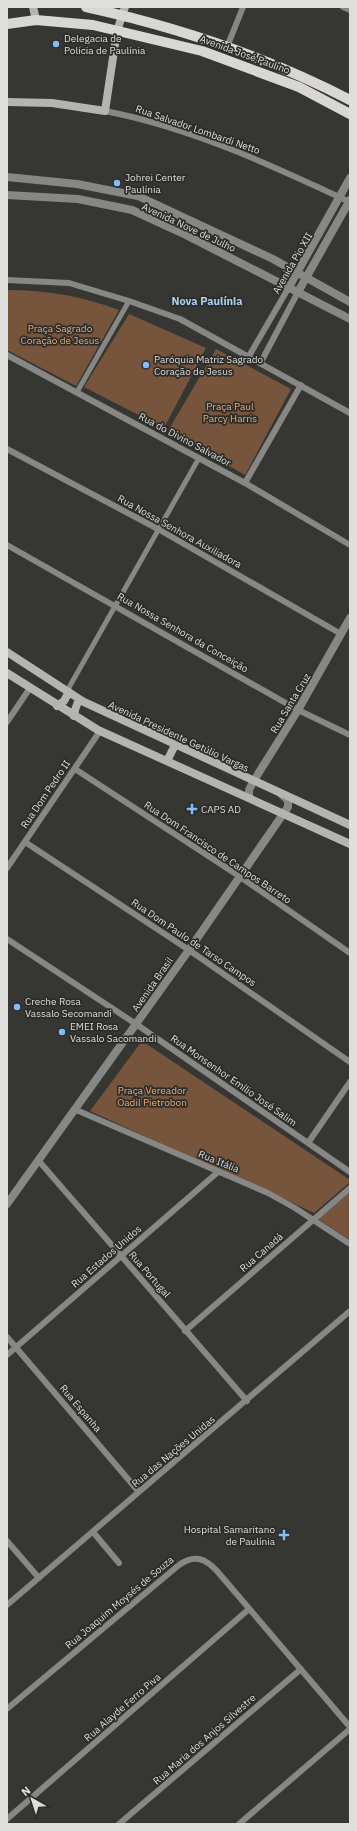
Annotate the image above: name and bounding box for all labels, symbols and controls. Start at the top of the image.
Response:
place label: Delegacia de Polícia de Paulínia [64,32,146,57]
street label: Avenida José Paulino [198,32,292,77]
marker: Delegacia de Polícia de Paulínia [51,39,61,49]
street label: Rua Salvador Lombardi Netto [134,102,262,157]
place label: Johrei Center Paulínia [125,171,186,196]
marker: Johrei Center Paulínia [112,178,122,188]
street label: Avenida Nove de Julho [140,200,238,255]
street label: Avenida Pio XII [270,230,315,296]
district label: Nova Paulínia [171,294,243,308]
park label: Praça Sagrado Coração de Jesus [21,322,100,347]
place label: Paróquia Matriz Sagrado Coração de Jesus [154,353,264,378]
marker: Paróquia Matriz Sagrado Coração de Jesus [141,360,151,370]
park label: Praça Paul Parcy Harris [203,400,257,425]
street label: Rua do Divino Salvador [136,410,233,469]
street label: Rua Nossa Senhora Auxiliadora [115,492,245,571]
street label: Rua Nossa Senhora da Conceição [115,589,251,676]
street label: Rua Santa Cruz [267,670,314,736]
street label: Avenida Presidente Getúlio Vargas [106,698,251,775]
street label: Rua Dom Pedro II [18,758,73,831]
street label: Rua Dom Francisco de Campos Barreto [142,798,294,907]
marker: CAPS AD [186,803,198,815]
place label: CAPS AD [201,803,241,816]
street label: Rua Dom Paulo de Tarso Campos [129,896,259,989]
street label: Avenida Brasil [129,954,176,1014]
place label: Creche Rosa Vassalo Secomandi [25,995,112,1020]
marker: Creche Rosa Vassalo Secomandi [12,1002,22,1012]
place label: EMEI Rosa Vassalo Sacomandi [70,1020,157,1045]
marker: EMEI Rosa Vassalo Sacomandi [57,1027,67,1037]
street label: Rua Monsenhor Emílio José Salim [168,1032,299,1129]
park label: Praça Vereador Oadil Pietrobon [117,1084,187,1109]
street label: Rua Itália [196,1147,242,1176]
street label: Rua Estados Unidos [68,1222,144,1291]
street label: Rua Canadá [237,1229,286,1275]
street label: Rua Portugal [126,1248,174,1300]
street label: Rua Espanha [57,1382,105,1435]
street label: Rua das Nações Unidas [129,1413,218,1490]
place label: Hospital Samaritano de Paulínia [184,1523,276,1548]
marker: Hospital Samaritano de Paulínia [278,1529,290,1541]
street label: Rua Joaquim Moysés de Souza [62,1553,177,1652]
street label: Rua Alayde Ferro Piva [81,1670,164,1744]
street label: Rua Maria dos Anjos Silvestre [150,1691,259,1788]
north arrow [12,1779,52,1819]
text: N [18,1783,33,1799]

